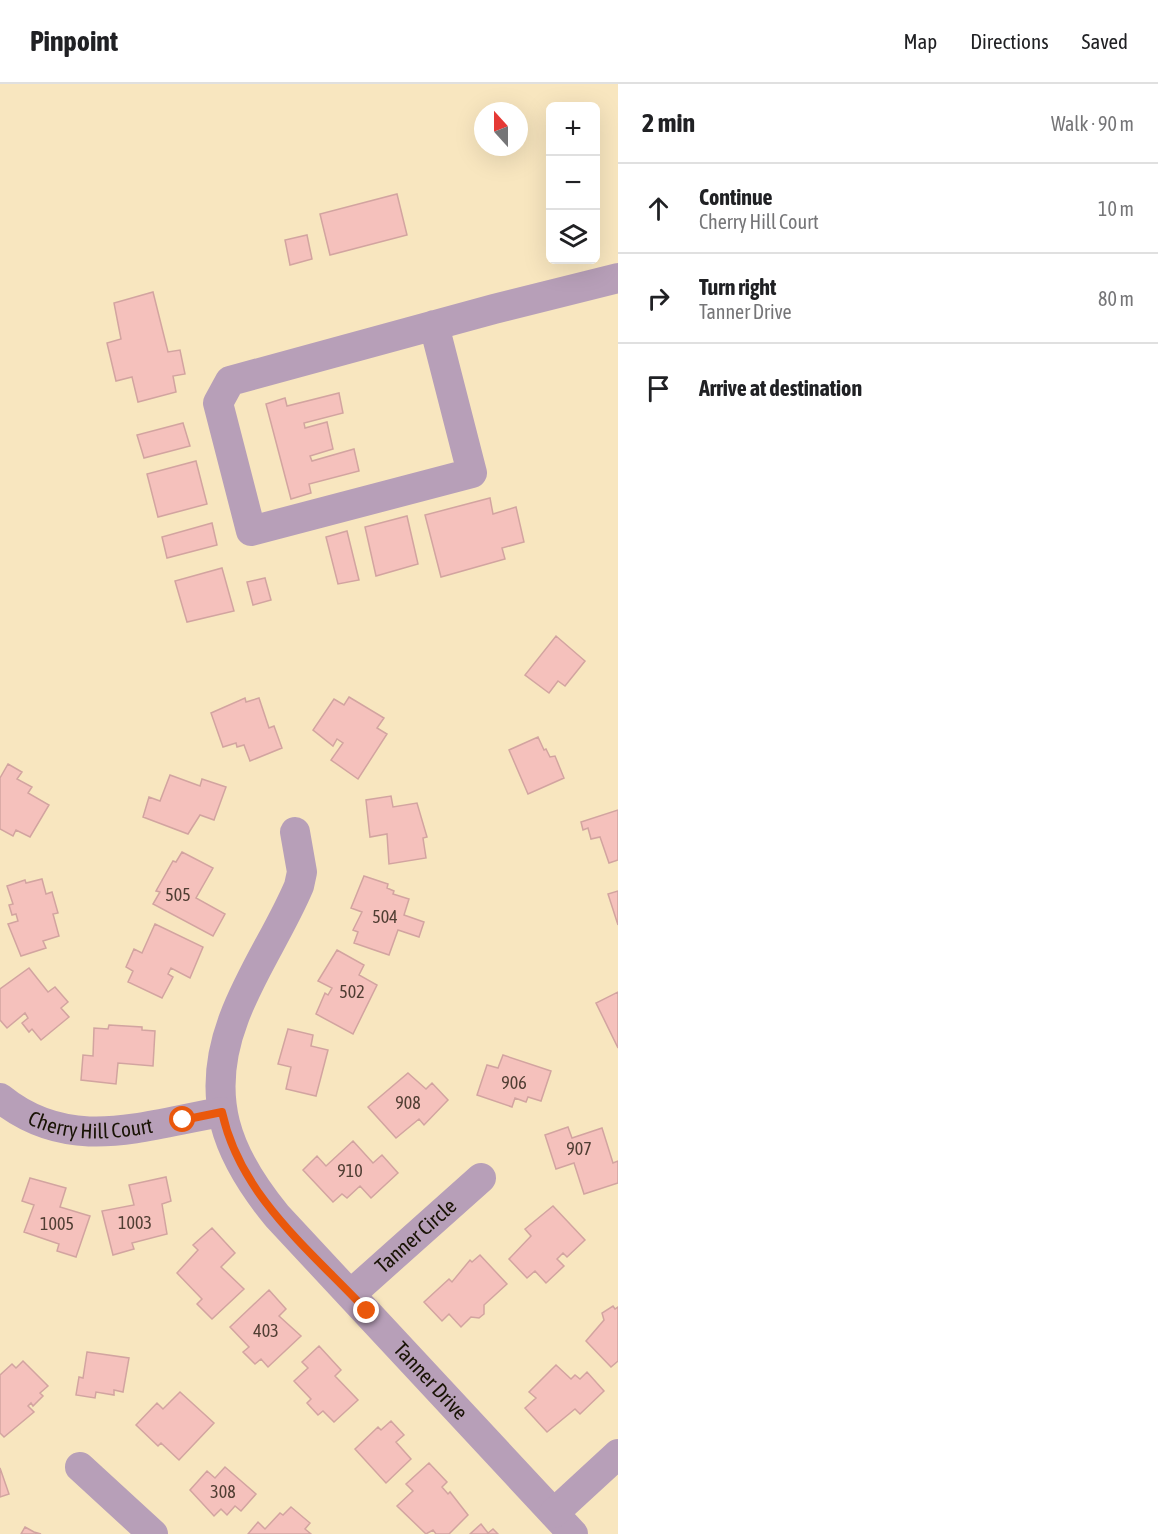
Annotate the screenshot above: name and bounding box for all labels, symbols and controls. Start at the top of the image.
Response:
text: Pinpoint [30,25,118,57]
text: Map [903,29,937,53]
text: Directions [970,29,1049,53]
text: Saved [1082,29,1128,53]
north arrow [474,102,528,156]
map controls [546,102,600,264]
button: + [546,102,600,156]
text: 2 min [642,108,695,138]
text: Walk · 90 m [1051,112,1134,135]
button: − [546,156,600,210]
text: Continue [699,184,773,210]
icon: ahead [642,192,675,225]
text: 10 m [1098,197,1134,220]
button: layers [546,210,600,264]
text: Cherry Hill Court [699,210,819,233]
text: Turn right [699,274,776,300]
icon: right [642,282,675,315]
text: 80 m [1098,287,1134,310]
text: Tanner Drive [699,300,792,323]
icon: arrive [642,372,675,405]
text: Arrive at destination [699,375,862,401]
house number: 505 [165,884,191,905]
house number: 504 [372,906,398,927]
house number: 502 [339,981,365,1002]
house number: 906 [501,1072,527,1093]
house number: 908 [395,1092,421,1113]
street label: Cherry Hill Court [25,1105,155,1143]
route start [169,1106,195,1132]
house number: 907 [566,1138,592,1159]
house number: 910 [337,1160,363,1181]
street label: Tanner Circle [370,1193,460,1277]
house number: 1003 [118,1212,152,1233]
house number: 1005 [40,1213,74,1234]
route end [353,1297,379,1323]
house number: 403 [253,1320,279,1341]
street label: Tanner Drive [389,1336,473,1424]
house number: 308 [210,1481,236,1502]

